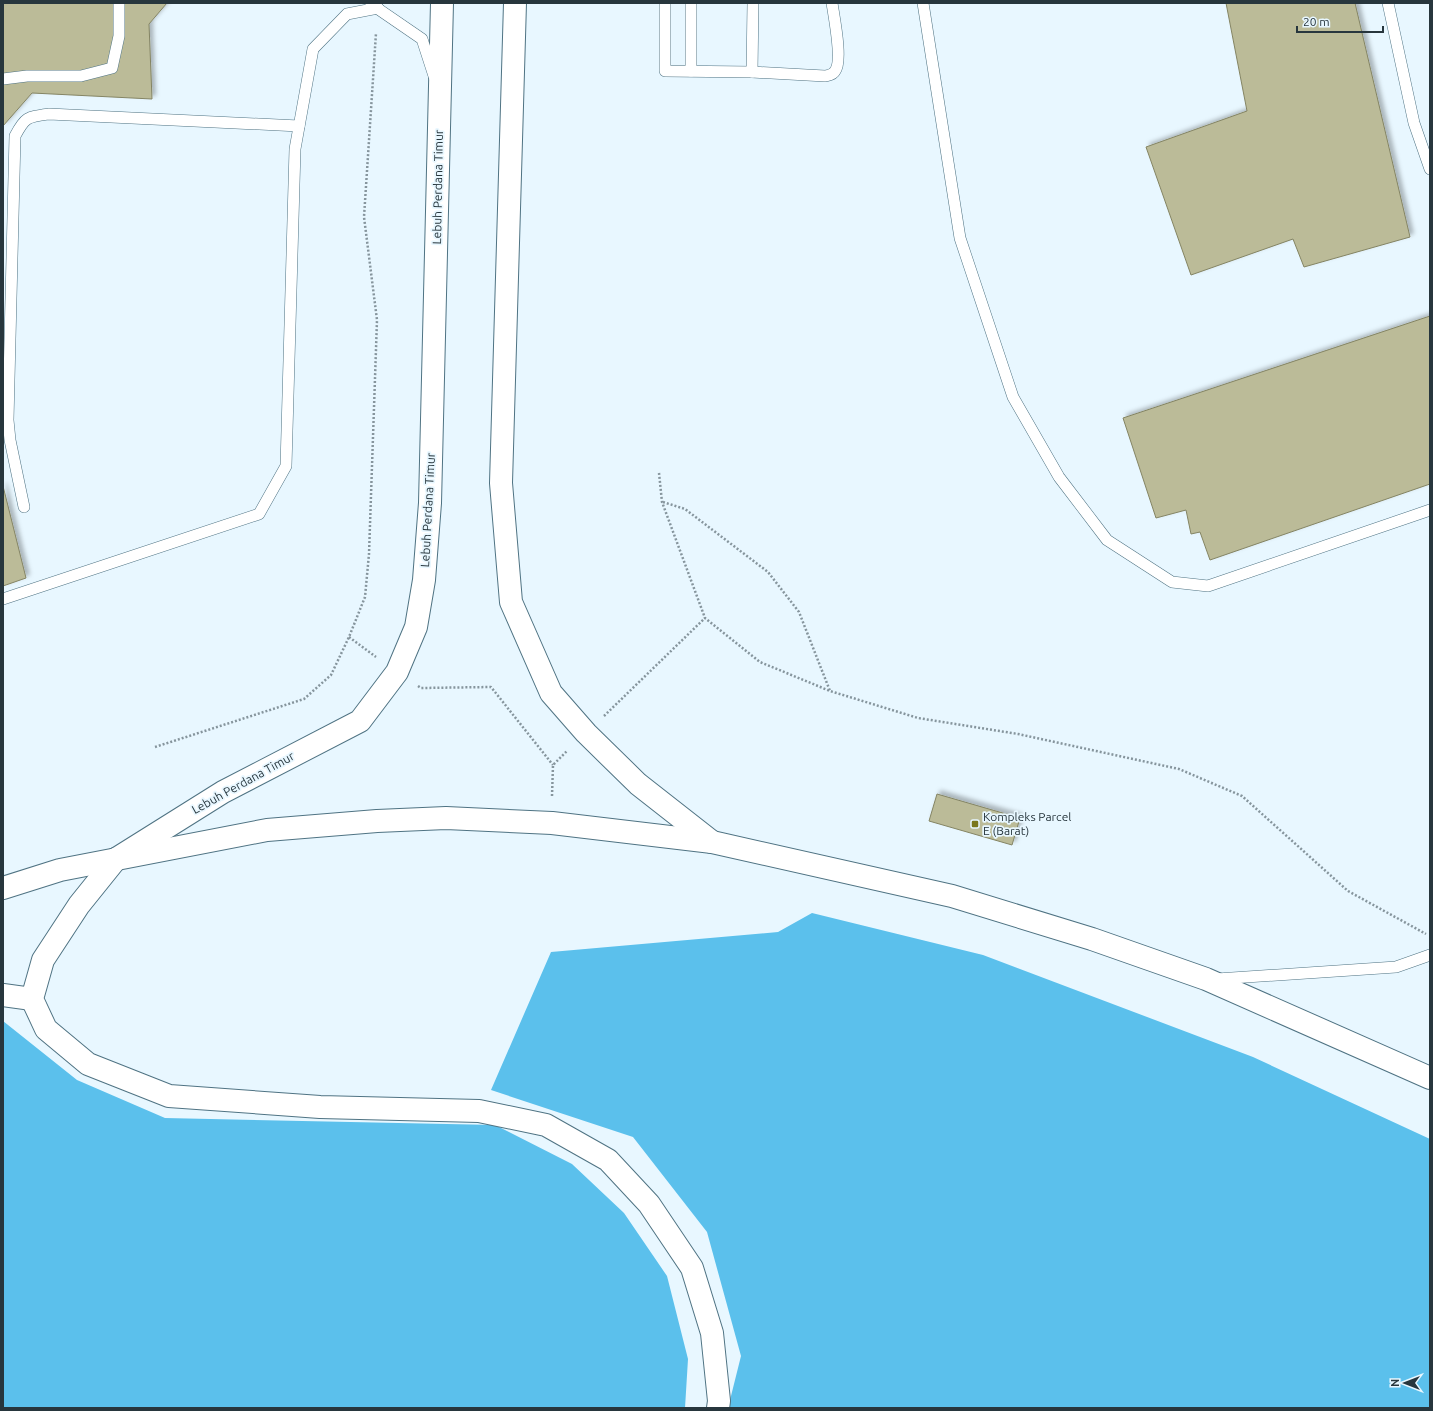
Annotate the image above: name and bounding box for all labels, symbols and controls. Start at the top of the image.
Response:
scale bar [1297,8,1383,34]
text: 20 m [1303,15,1330,28]
street label: Lebuh Perdana Timur [430,129,445,245]
street label: Lebuh Perdana Timur [418,452,437,568]
street label: Lebuh Perdana Timur [189,749,297,816]
place label: Kompleks Parcel E (Barat) [983,810,1071,838]
marker: Kompleks Parcel E (Barat) [970,819,980,829]
north arrow [1385,1363,1425,1403]
text: N [1389,1379,1401,1387]

